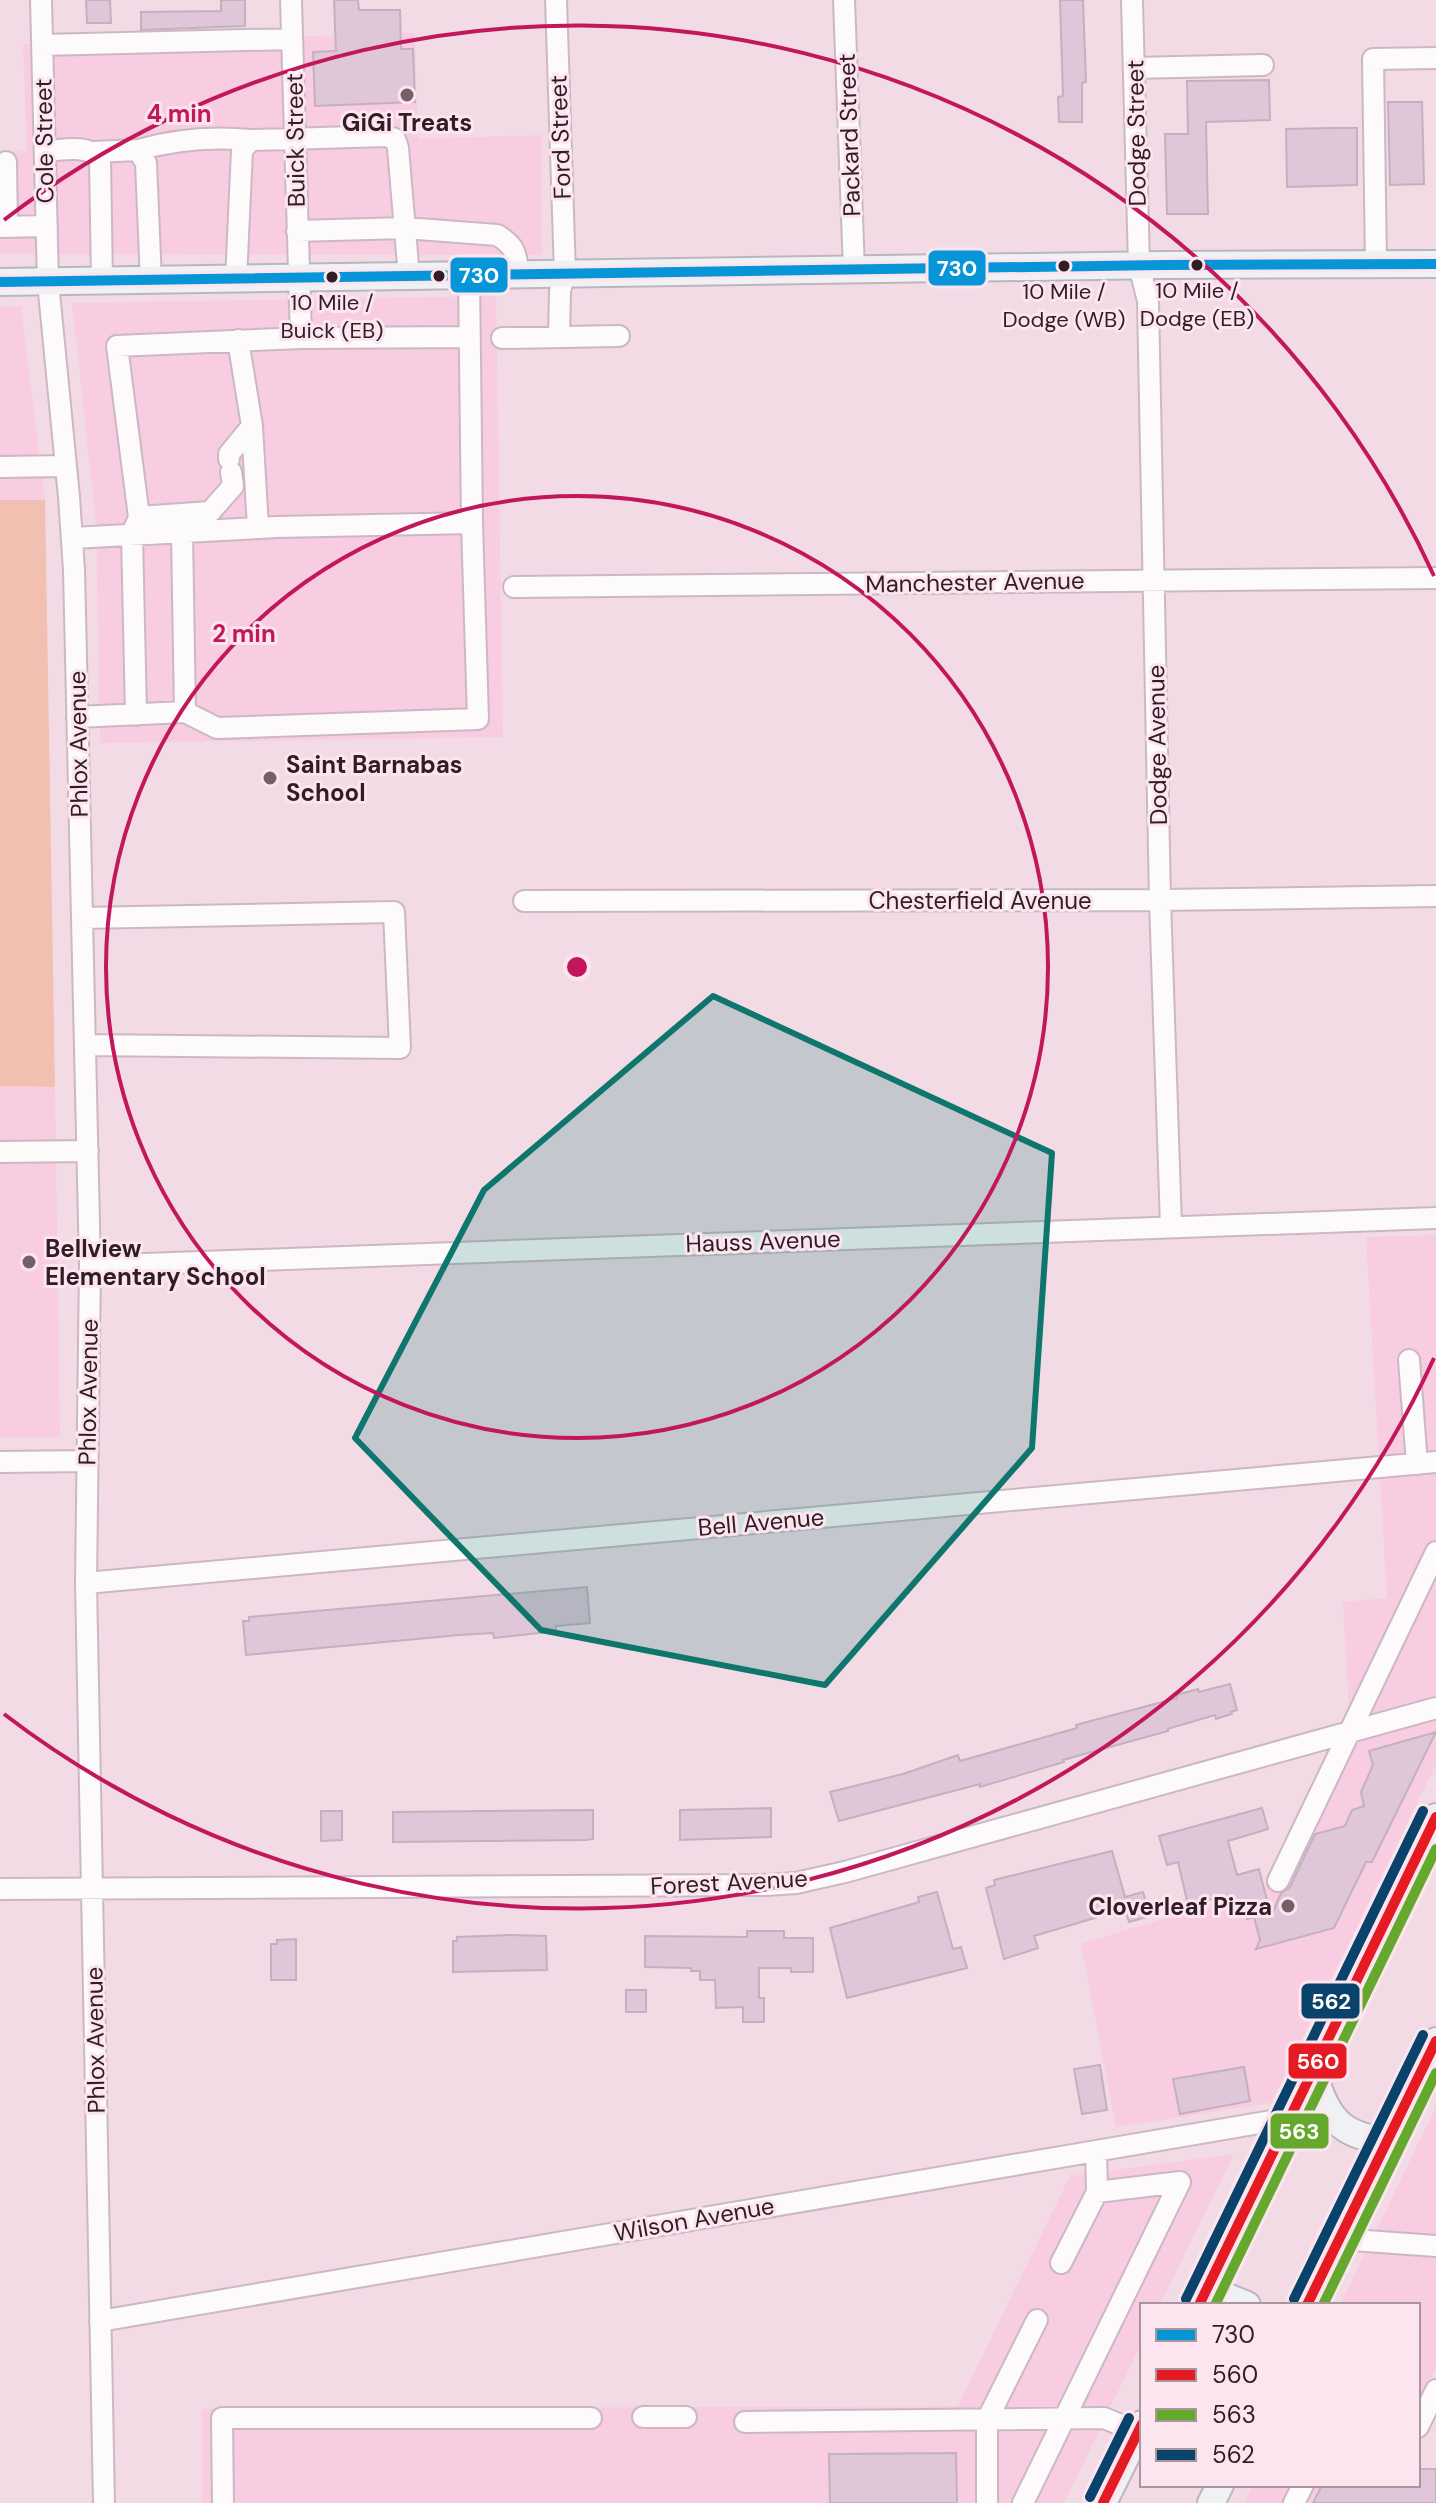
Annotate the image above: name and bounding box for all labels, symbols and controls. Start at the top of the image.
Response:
street label: Packard Street [831,53,867,217]
street label: Dodge Street [1119,59,1153,207]
street label: Buick Street [278,73,312,207]
street label: Ford Street [542,74,578,200]
street label: Cole Street [27,78,61,204]
marker: GiGi Treats [398,86,416,104]
text: 4 min [146,98,212,129]
place label: GiGi Treats [342,107,472,138]
line badge: 730 [927,249,987,287]
text: 730 [937,254,977,283]
line badge: 730 [449,256,509,294]
marker: 10 Mile / Dodge (EB) [1189,257,1205,273]
marker: 10 Mile / Dodge (WB) [1056,258,1072,274]
text: 730 [459,261,499,290]
unlabelled marker [431,268,447,284]
marker: 10 Mile / Buick (EB) [324,269,340,285]
place label: 10 Mile / Dodge (EB) [1140,276,1254,333]
place label: 10 Mile / Dodge (WB) [1002,277,1126,334]
place label: 10 Mile / Buick (EB) [281,288,383,345]
street label: Manchester Avenue [865,565,1085,599]
text: 2 min [212,618,276,649]
street label: Dodge Avenue [1140,665,1174,825]
street label: Phlox Avenue [61,670,95,818]
place label: Saint Barnabas School [286,749,463,808]
marker: Saint Barnabas School [261,769,279,787]
street label: Chesterfield Avenue [868,885,1092,916]
centre of rings [563,953,591,981]
street label: Hauss Avenue [685,1223,841,1259]
place label: Bellview Elementary School [45,1233,266,1292]
marker: Bellview Elementary School [20,1253,38,1271]
street label: Phlox Avenue [71,1318,105,1466]
street label: Bell Avenue [697,1501,825,1543]
street label: Forest Avenue [650,1862,808,1902]
place label: Cloverleaf Pizza [1088,1891,1272,1922]
marker: Cloverleaf Pizza [1279,1897,1297,1915]
street label: Phlox Avenue [78,1966,112,2114]
line badge: 562 [1300,1982,1361,2020]
text: 562 [1311,1987,1351,2016]
line badge: 560 [1287,2042,1348,2080]
text: 560 [1296,2047,1340,2076]
line badge: 563 [1269,2112,1330,2150]
text: 563 [1279,2117,1319,2146]
street label: Wilson Avenue [611,2190,777,2248]
legend [1140,2303,1420,2487]
text: 730 [1212,2319,1255,2350]
text: 560 [1212,2359,1258,2390]
text: 563 [1212,2399,1256,2430]
text: 562 [1212,2439,1255,2470]

